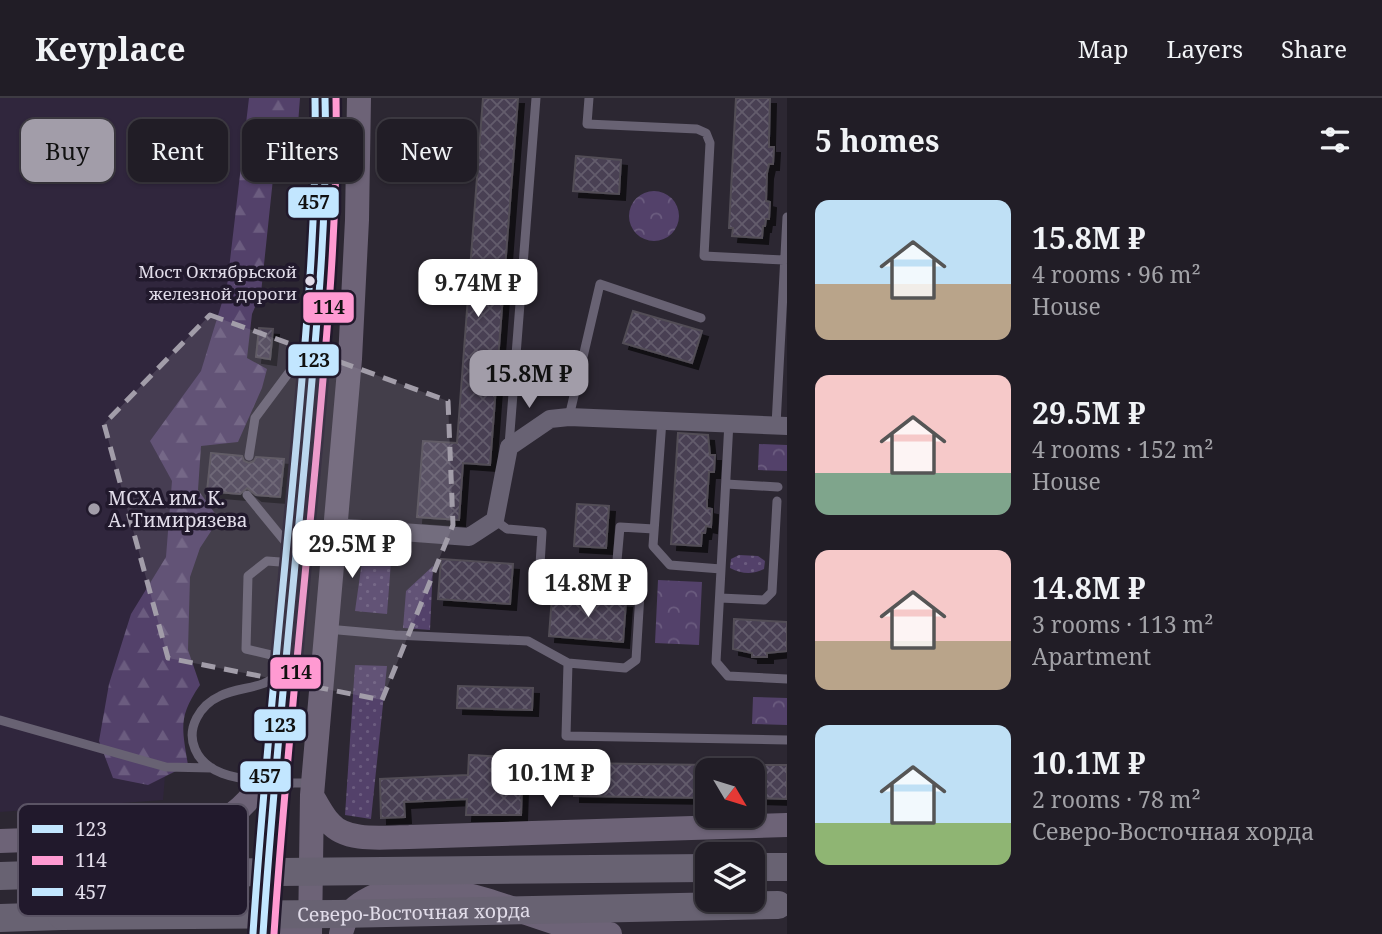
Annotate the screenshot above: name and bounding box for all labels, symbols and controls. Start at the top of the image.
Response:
text: Keyplace [35,26,186,71]
text: Map [1078,32,1129,65]
text: Layers [1167,32,1243,65]
text: Share [1281,32,1347,65]
chip: Buy [21,119,114,182]
chip: Rent [128,119,228,182]
chip: Filters [242,119,363,182]
chip: New [377,119,477,182]
text: 5 homes [815,120,939,161]
icon: filters [1316,121,1354,159]
line badge: 457 [287,186,340,219]
text: 457 [298,189,330,215]
text: 15.8M ₽ [1032,217,1146,258]
icon: home [871,228,955,312]
text: 4 rooms · 96 m² [1032,258,1201,290]
place label: Мост Октябрьской железной дороги [138,260,297,305]
pin: 9.74M ₽ [413,260,543,319]
text: 9.74M ₽ [434,266,522,298]
marker: Мост Октябрьской железной дороги [303,274,317,288]
text: House [1032,290,1101,322]
line badge: 114 [302,291,355,324]
text: 114 [313,294,345,320]
line badge: 123 [287,343,340,377]
text: 123 [298,347,330,373]
pin: 15.8M ₽ [464,350,594,410]
text: 15.8M ₽ [485,357,573,389]
text: 29.5M ₽ [1032,392,1146,433]
icon: home [871,403,955,487]
text: 4 rooms · 152 m² [1032,433,1214,465]
text: House [1032,465,1101,497]
place label: МСХА им. К. А. Тимирязева [108,485,248,533]
marker: МСХА им. К. А. Тимирязева [86,501,102,517]
pin: 29.5M ₽ [287,520,417,580]
text: 29.5M ₽ [308,527,396,559]
pin: 14.8M ₽ [523,560,653,619]
text: 14.8M ₽ [544,566,632,598]
text: 14.8M ₽ [1032,567,1146,608]
icon: home [871,578,955,662]
text: 3 rooms · 113 m² [1032,608,1214,640]
text: Apartment [1032,640,1151,672]
line badge: 114 [269,656,322,690]
text: 114 [280,659,312,685]
line badge: 123 [253,708,307,742]
text: 123 [264,712,296,738]
text: 10.1M ₽ [1032,742,1146,783]
pin: 10.1M ₽ [486,750,616,809]
icon: home [871,753,955,837]
text: 10.1M ₽ [507,756,595,788]
north arrow [695,758,765,828]
map controls [695,758,765,912]
line badge: 457 [239,760,292,793]
text: 457 [249,763,281,789]
text: 2 rooms · 78 m² [1032,783,1201,815]
legend [18,804,248,916]
text: Северо-Восточная хорда [1032,815,1314,847]
text: 123 [75,816,107,842]
button: layers [695,842,765,912]
text: 114 [75,847,107,873]
text: 457 [75,879,107,905]
street label: Северо-Восточная хорда [297,897,531,927]

